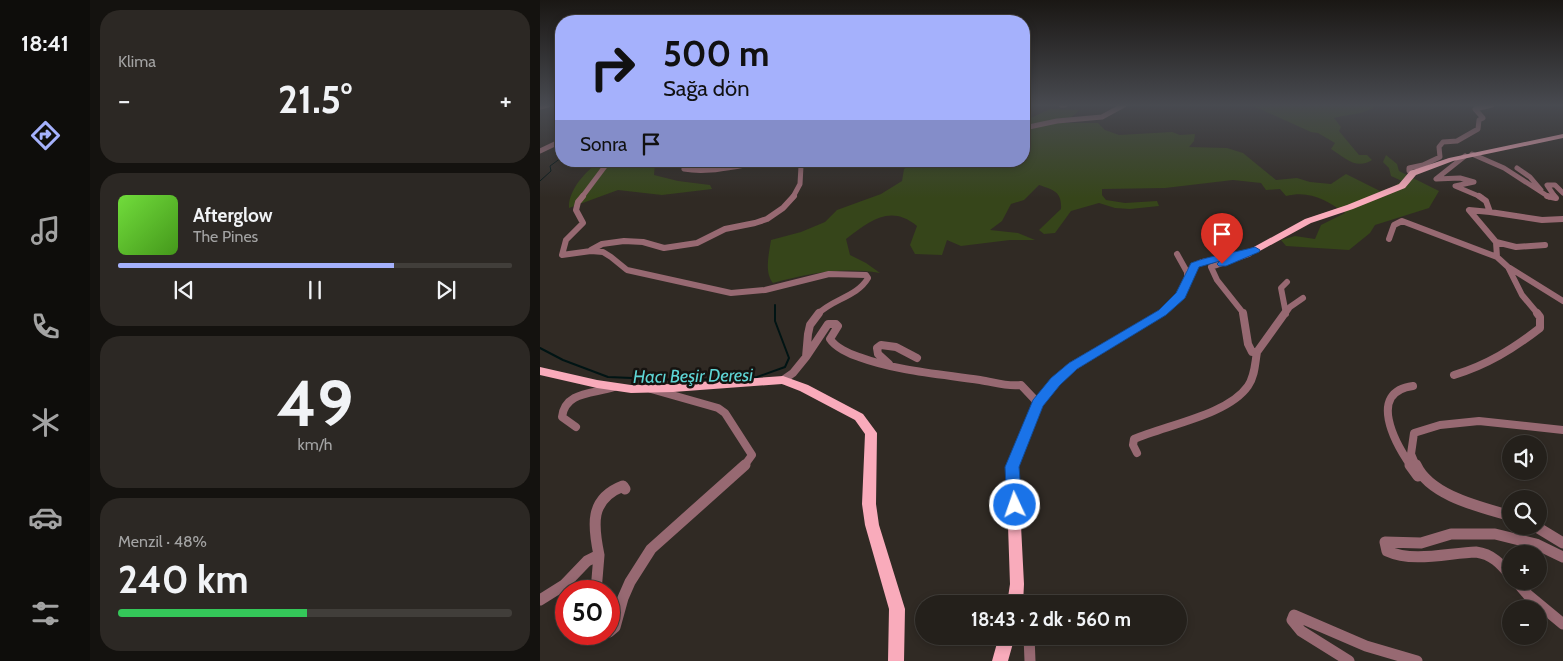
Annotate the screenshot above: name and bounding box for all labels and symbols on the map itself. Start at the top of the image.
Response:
pin [1201,213,1243,264]
water label: Hacı Beşir Deresi [633,364,754,388]
position arrow [988,478,1040,530]
speed limit sign: 50 [555,580,620,645]

